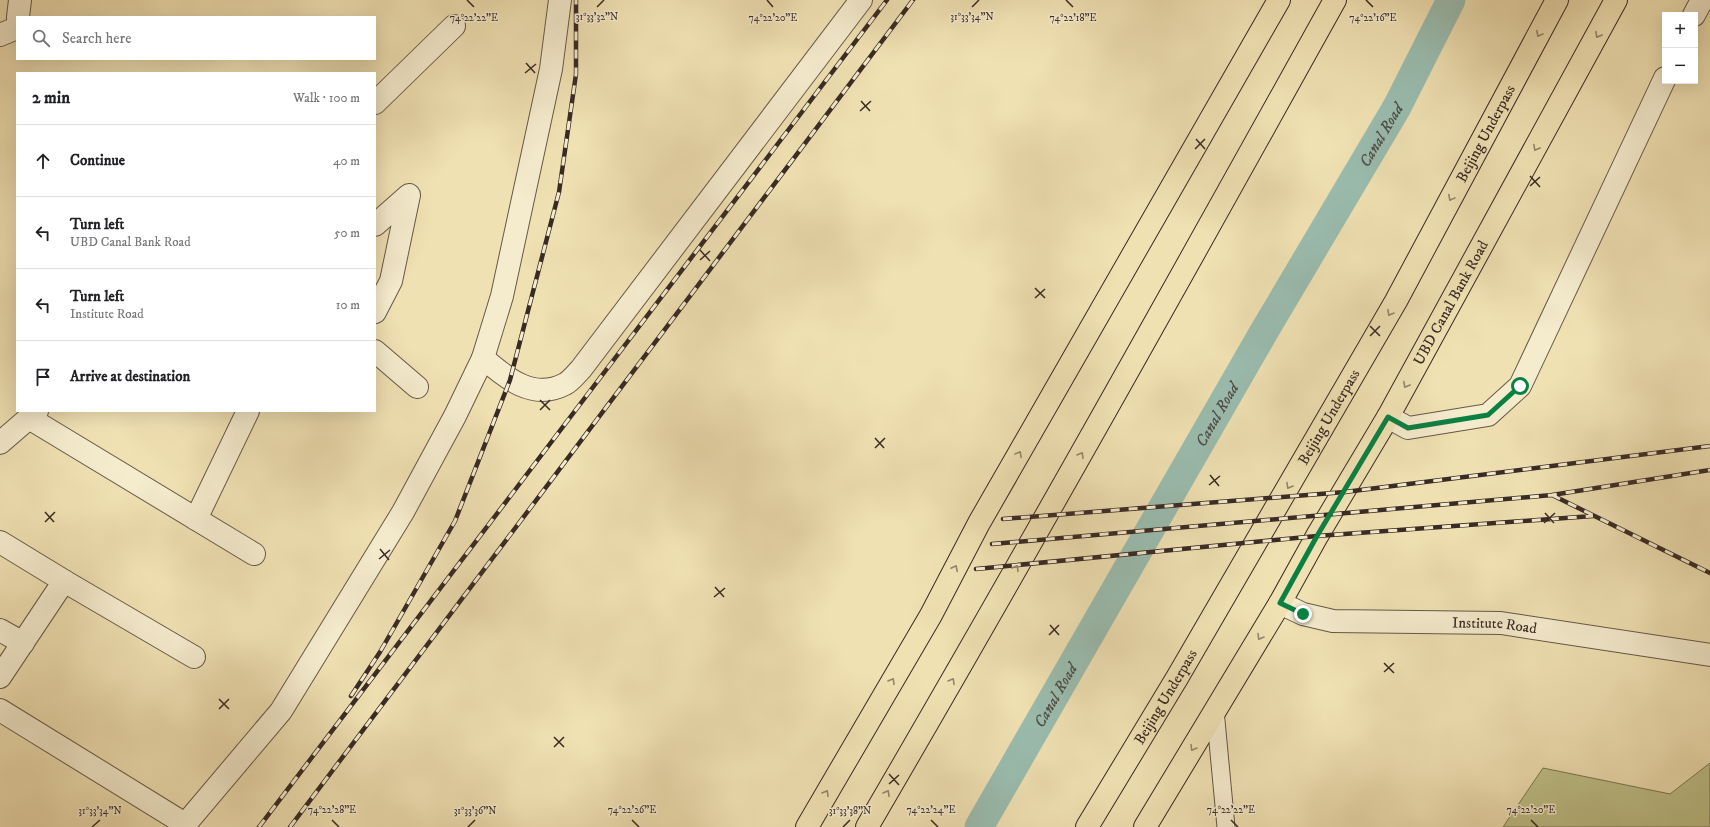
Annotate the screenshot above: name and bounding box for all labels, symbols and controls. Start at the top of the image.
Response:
text: 31°33'32"N [576,11,618,23]
text: 31°33'34"N [950,11,994,23]
text: 74°22'22"E [450,12,498,24]
text: 74°22'20"E [749,12,797,24]
text: 74°22'18"E [1049,12,1097,24]
text: 74°22'16"E [1349,12,1397,24]
map controls [1662,12,1698,84]
button: + [1662,12,1698,48]
search box [16,16,376,60]
icon: search [30,27,52,49]
text: Search here [62,29,131,48]
one-way arrow [1536,30,1544,38]
one-way arrow [1596,30,1603,38]
button: − [1662,48,1698,84]
street label: Beijing Underpass [1452,82,1520,186]
text: 2 min [32,87,70,109]
text: Walk · 100 m [293,90,360,106]
water label: Canal Road [1355,98,1409,171]
one-way arrow [1533,144,1540,152]
icon: ahead [32,150,54,172]
text: Continue [70,151,125,170]
text: 40 m [333,153,360,169]
one-way arrow [1449,194,1456,202]
text: Turn left [70,215,124,234]
icon: left [32,222,54,244]
text: 50 m [334,225,360,241]
text: UBD Canal Bank Road [70,234,191,250]
street label: UBD Canal Bank Road [1409,237,1493,369]
text: Turn left [70,287,124,306]
icon: left [32,294,54,316]
text: 10 m [336,297,360,313]
text: Institute Road [70,306,144,322]
one-way arrow [1387,309,1394,316]
icon: arrive [32,366,54,388]
street label: Beijing Underpass [1294,366,1364,469]
text: Arrive at destination [70,367,190,386]
water label: Canal Road [1191,377,1245,450]
route start [1511,377,1529,395]
one-way arrow [1403,381,1410,388]
one-way arrow [1014,451,1021,458]
one-way arrow [1076,452,1083,459]
one-way arrow [1287,482,1294,489]
one-way arrow [950,564,958,572]
one-way arrow [1012,565,1019,572]
route end [1294,605,1312,623]
street label: Institute Road [1452,613,1539,638]
one-way arrow [1257,632,1264,639]
street label: Beijing Underpass [1130,646,1202,748]
water label: Canal Road [1029,658,1083,731]
one-way arrow [888,678,895,685]
one-way arrow [947,678,955,685]
one-way arrow [1190,744,1197,751]
one-way arrow [822,790,829,797]
one-way arrow [882,790,889,797]
text: 74°22'28"E [308,804,356,816]
text: 74°22'26"E [608,804,656,816]
text: 74°22'24"E [906,804,956,816]
text: 74°22'22"E [1207,804,1255,816]
text: 74°22'20"E [1507,804,1555,816]
text: 31°33'34"N [78,805,122,817]
text: 31°33'36"N [454,805,496,817]
text: 31°33'38"N [829,805,871,817]

